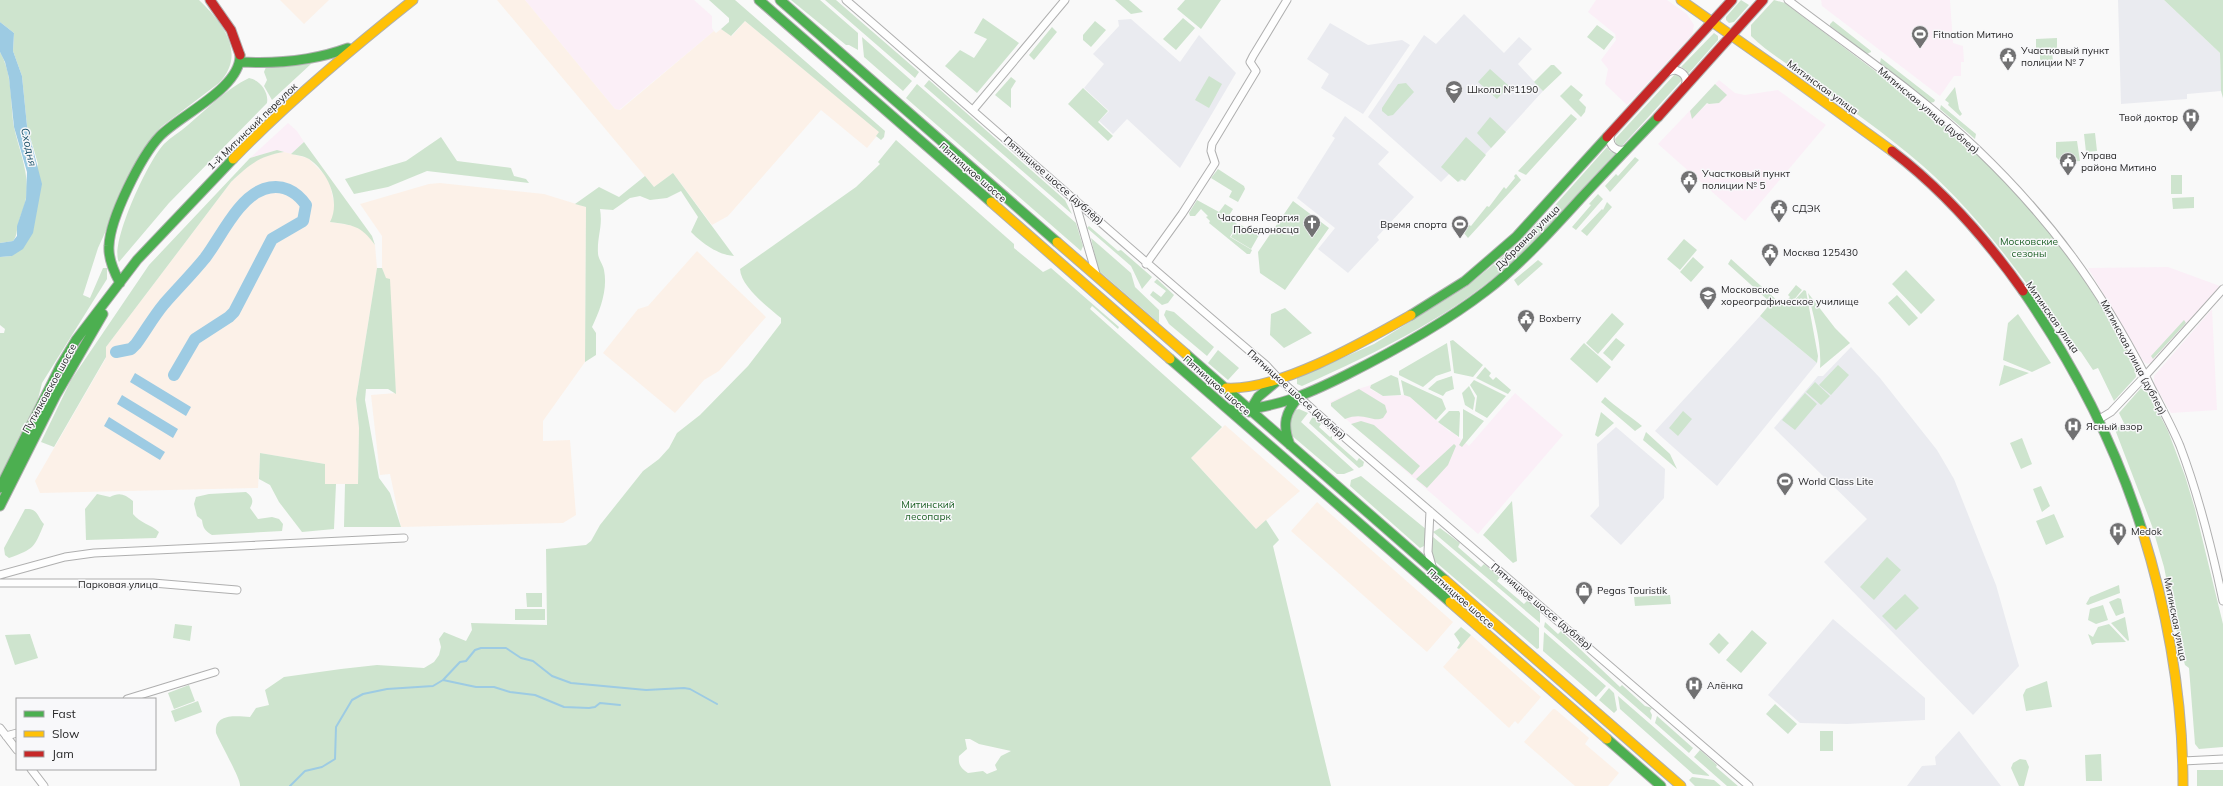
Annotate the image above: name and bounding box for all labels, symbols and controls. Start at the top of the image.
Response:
sports icon: Fitnation Митино [1910,24,1930,49]
place label: Fitnation Митино [1933,28,2013,41]
place label: Участковый пункт полиции № 7 [2020,44,2109,69]
public building icon: Участковый пункт полиции № 7 [1998,46,2018,71]
street label: Митинская улица [1785,57,1861,118]
street label: Митинская улица (дублер) [1875,64,1982,157]
school or university icon: Школа №1190 [1444,79,1464,104]
street label: 1-й Митинский переулок [205,80,300,173]
place label: Школа №1190 [1467,83,1538,96]
hospital icon: Твой доктор [2181,107,2201,132]
place label: Твой доктор [2119,111,2178,124]
water label: Сходня [18,126,40,168]
street label: Пятницкое шоссе (дублёр) [1001,133,1106,227]
street label: Пятницкое шоссе [936,140,1009,205]
place label: Управа района Митино [2080,149,2157,174]
public building icon: Управа района Митино [2058,151,2078,176]
place label: Участковый пункт полиции № 5 [1701,167,1790,192]
public building icon: Участковый пункт полиции № 5 [1679,169,1699,194]
public building icon: СДЭК [1769,198,1789,223]
street label: Дубравная улица [1492,202,1562,272]
place label: СДЭК [1792,202,1821,215]
place label: Часовня Георгия Победоносца [1218,211,1299,236]
church icon: Часовня Георгия Победоносца [1302,213,1322,238]
sports icon: Время спорта [1450,214,1470,239]
place label: Время спорта [1380,218,1447,231]
park label: Московские сезоны [2000,235,2059,260]
public building icon: Москва 125430 [1760,242,1780,267]
place label: Москва 125430 [1783,246,1858,259]
street label: Митинская улица [2023,279,2082,356]
place label: Московское хореографическое училище [1721,283,1859,308]
school or university icon: Московское хореографическое училище [1698,285,1718,310]
street label: Митинская улица (дублер) [2098,298,2169,417]
public building icon: Boxberry [1516,308,1536,333]
place label: Boxberry [1539,312,1582,325]
street label: Путилковское шоссе [19,341,80,435]
street label: Пятницкое шоссе (дублёр) [1245,347,1349,442]
street label: Пятницкое шоссе [1180,353,1253,418]
hospital icon: Ясный взор [2063,416,2083,441]
place label: Ясный взор [2086,420,2142,433]
sports icon: World Class Lite [1775,471,1795,496]
place label: World Class Lite [1798,475,1873,488]
park label: Митинский лесопарк [901,498,955,523]
hospital icon: Medok [2108,521,2128,546]
place label: Medok [2131,525,2163,538]
street label: Пятницкое шоссе (дублёр) [1488,560,1595,653]
street label: Пятницкое шоссе [1424,566,1497,631]
street label: Митинская улица [2161,576,2190,662]
street label: Парковая улица [78,578,158,591]
shop icon: Pegas Touristik [1574,580,1594,605]
place label: Pegas Touristik [1597,584,1668,597]
hospital icon: Алёнка [1684,675,1704,700]
place label: Алёнка [1707,679,1743,692]
legend [16,698,156,770]
text: Fast [52,706,76,721]
text: Slow [52,726,80,741]
text: Jam [52,746,74,761]

